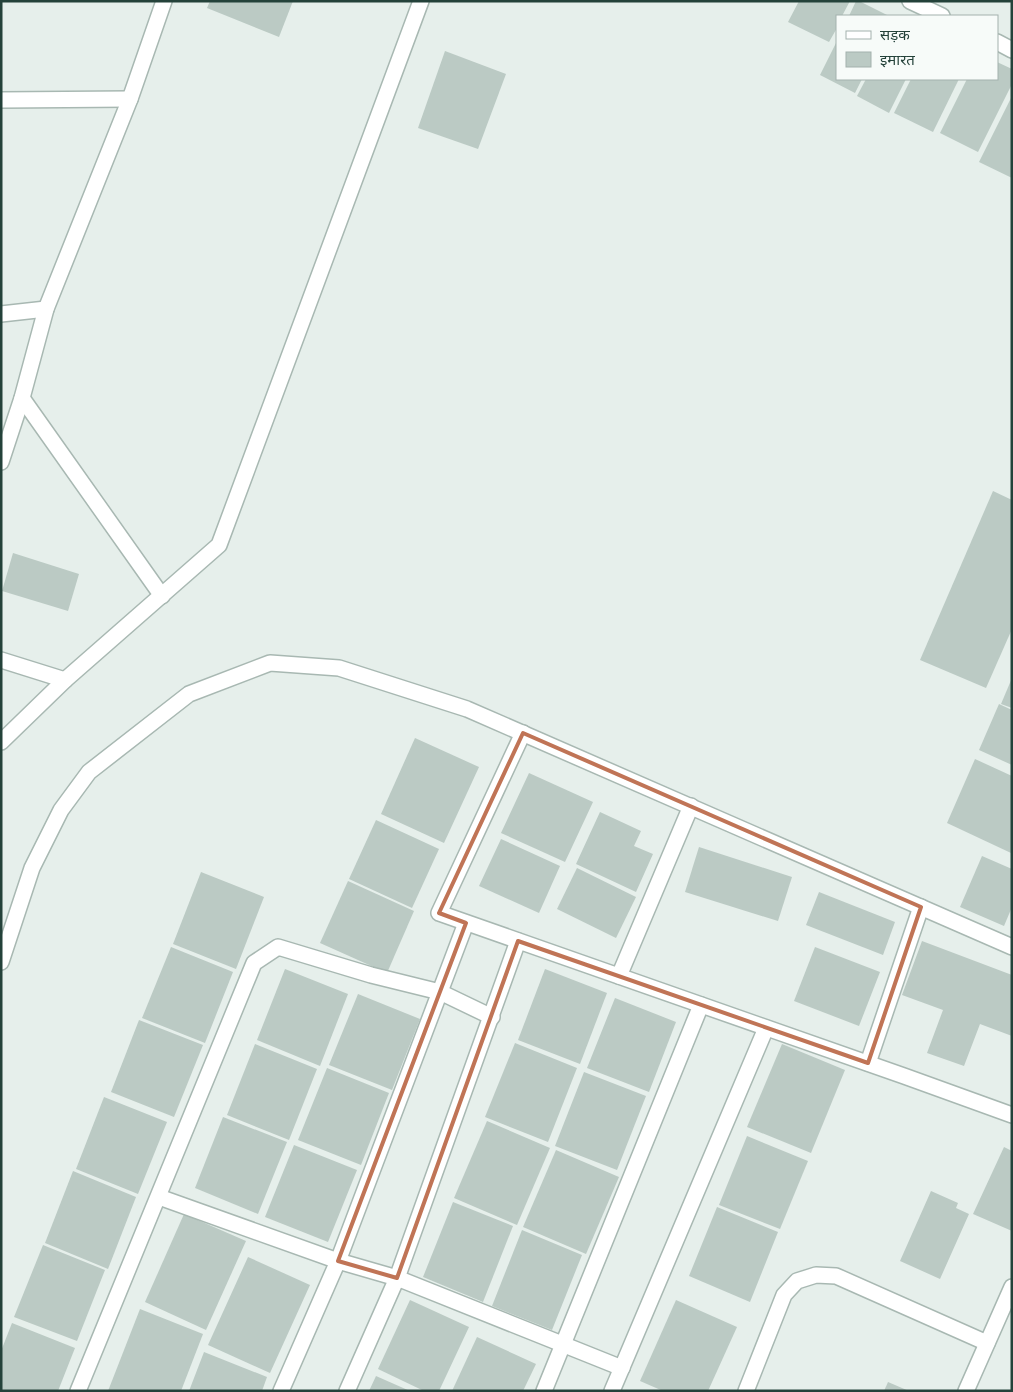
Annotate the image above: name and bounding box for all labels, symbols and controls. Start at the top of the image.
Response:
legend [836,15,998,80]
text: सड़क [880,28,910,43]
text: इमारत [880,53,915,68]

